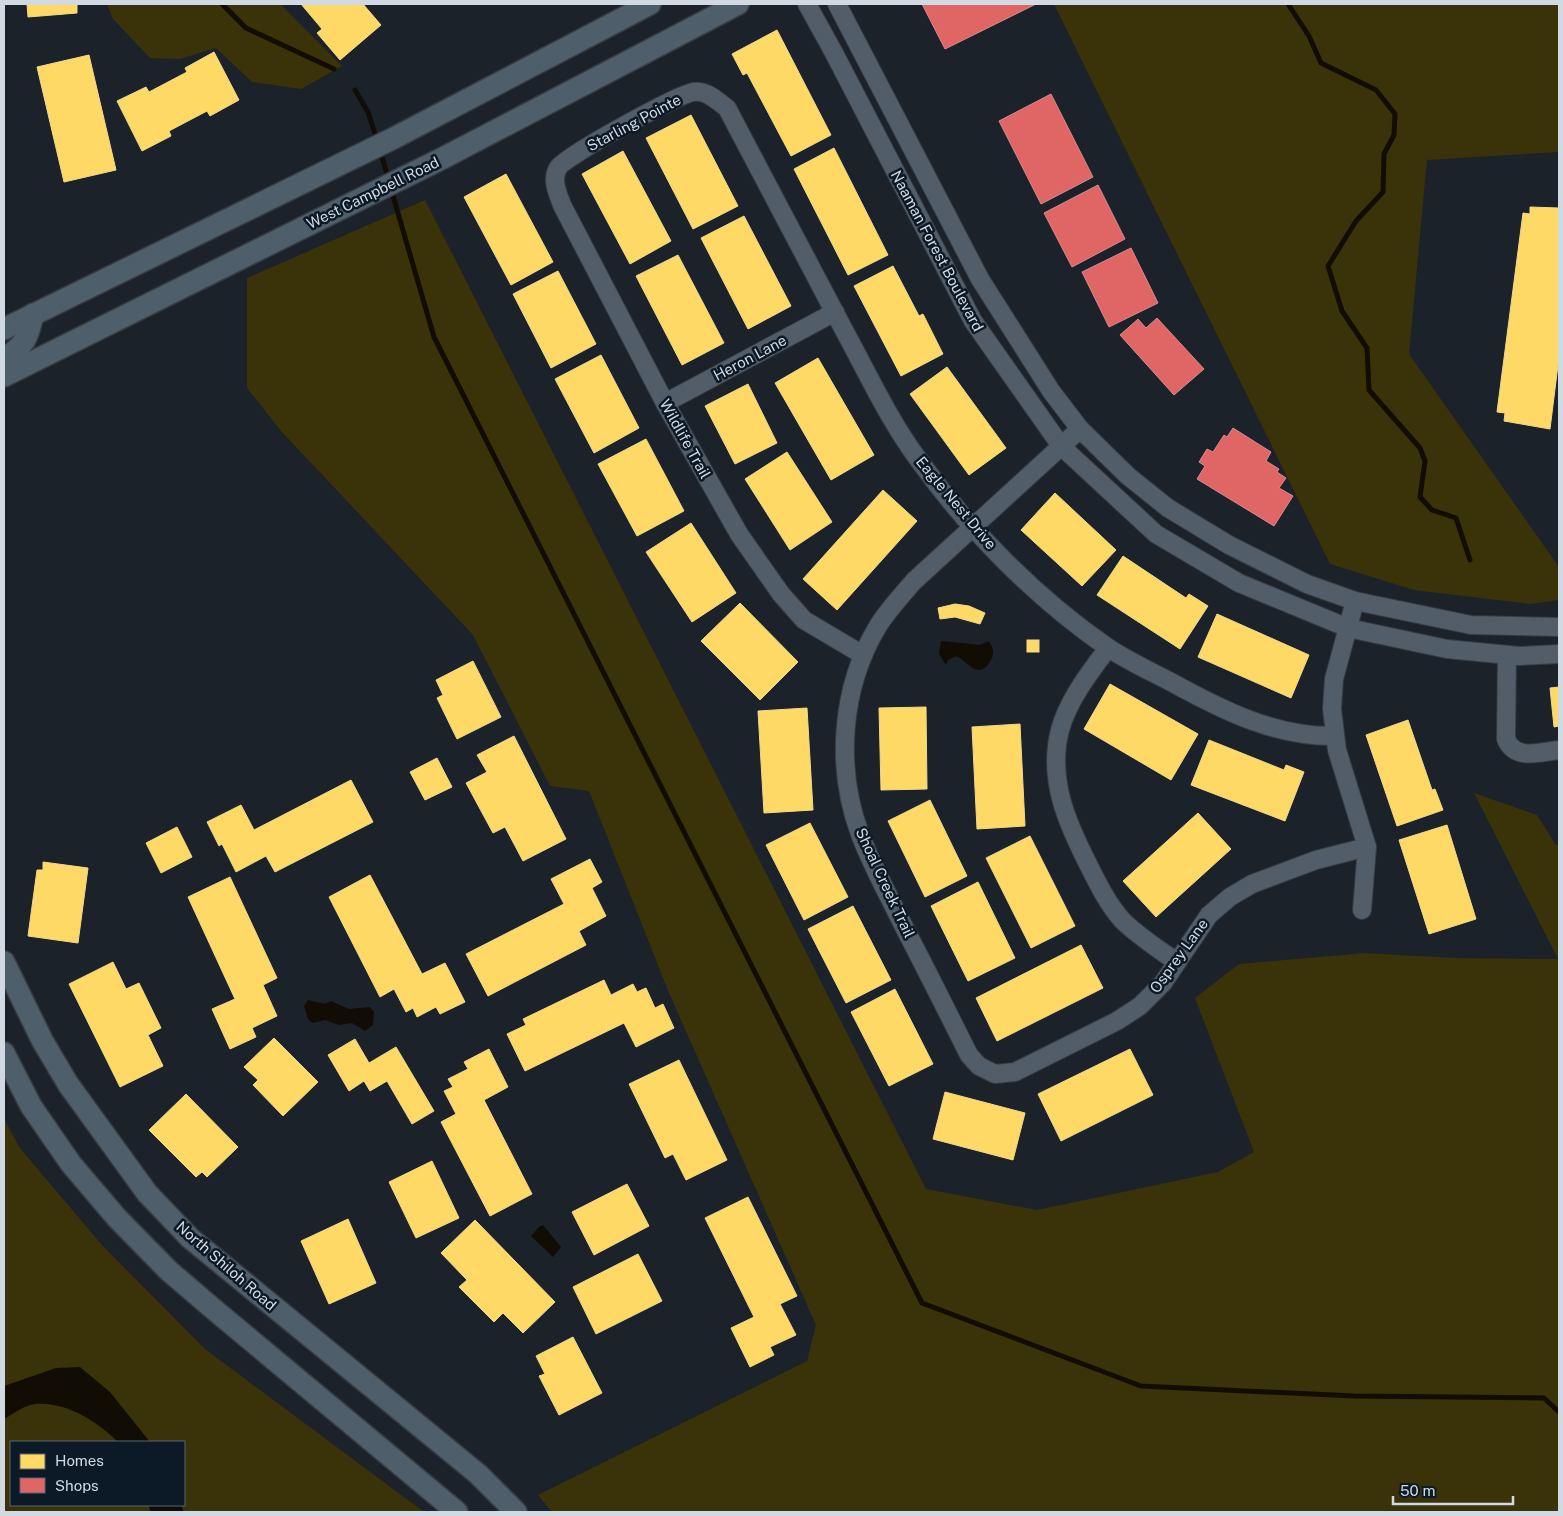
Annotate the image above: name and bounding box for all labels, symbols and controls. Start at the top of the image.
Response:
street label: Starling Pointe [584,91,684,154]
street label: West Campbell Road [304,153,442,232]
street label: Naaman Forest Boulevard [888,167,987,334]
street label: Heron Lane [710,331,789,384]
street label: Wildlife Trail [657,396,714,481]
street label: Eagle Nest Drive [913,453,1000,552]
street label: Shoal Creek Trail [853,825,918,940]
street label: Osprey Lane [1146,915,1211,996]
street label: North Shiloh Road [173,1218,280,1314]
legend [10,1441,185,1506]
text: Homes [55,1452,104,1469]
scale bar [1393,1474,1513,1506]
text: Shops [55,1477,99,1494]
text: 50 m [1400,1482,1435,1499]

